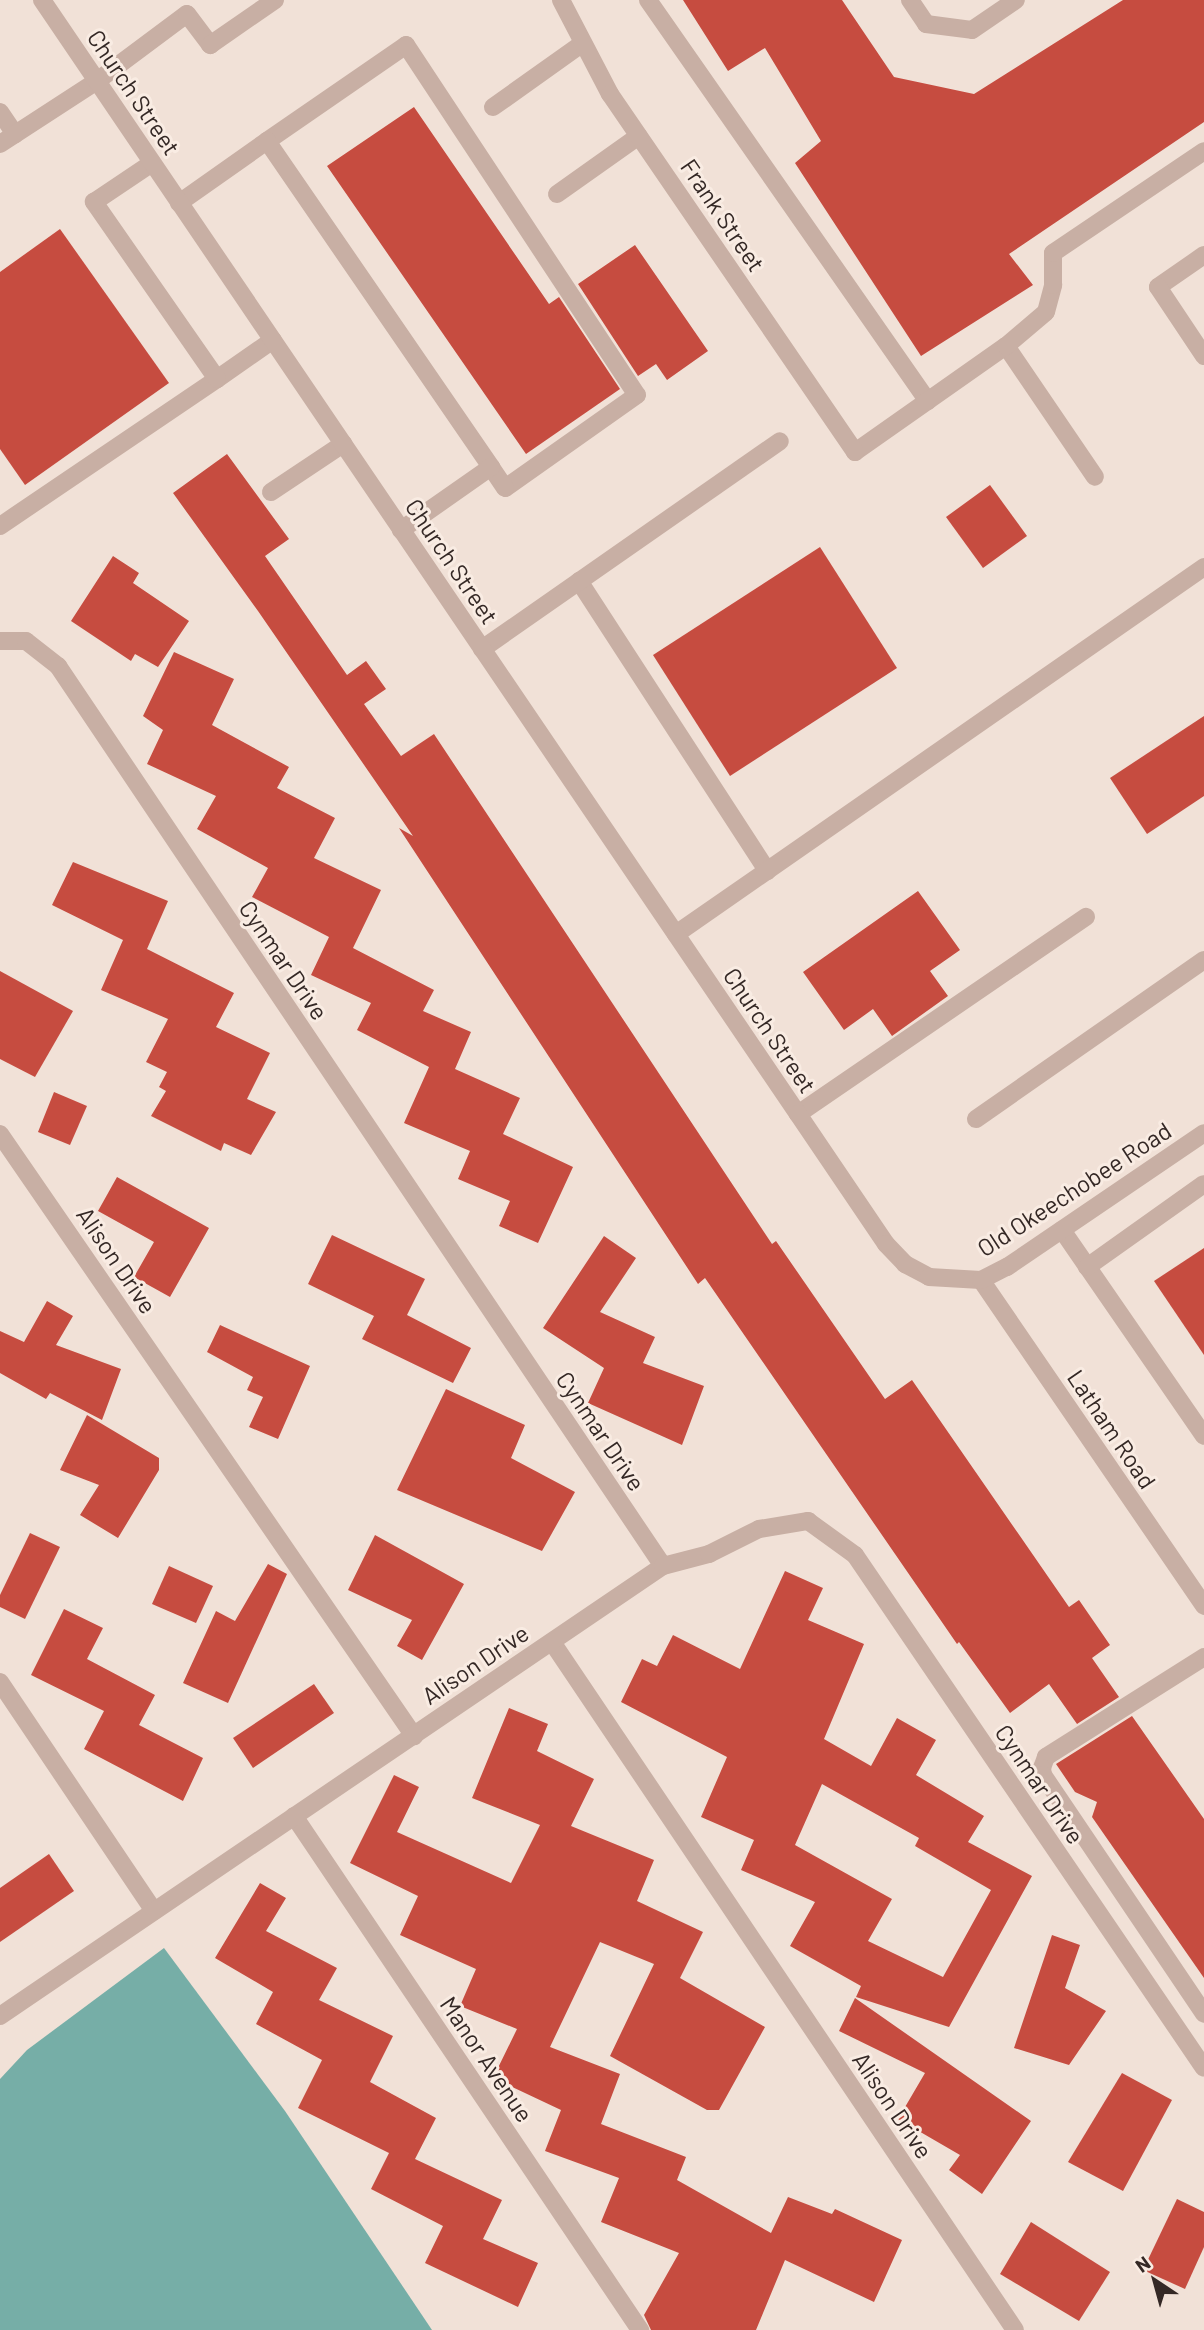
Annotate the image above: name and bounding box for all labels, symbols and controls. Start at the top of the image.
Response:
street label: Church Street [82,24,186,160]
street label: Frank Street [675,153,771,277]
street label: Church Street [400,493,504,629]
street label: Cynmar Drive [234,895,334,1025]
street label: Church Street [718,962,822,1098]
street label: Old Okeechobee Road [972,1116,1176,1262]
street label: Alison Drive [71,1201,163,1319]
street label: Latham Road [1062,1364,1162,1494]
street label: Cynmar Drive [551,1366,651,1496]
street label: Alison Drive [416,1618,534,1710]
street label: Cynmar Drive [990,1719,1090,1849]
street label: Manor Avenue [434,1991,540,2127]
street label: Alison Drive [847,2046,939,2164]
north arrow [1120,2246,1190,2316]
text: N [1130,2251,1154,2277]

